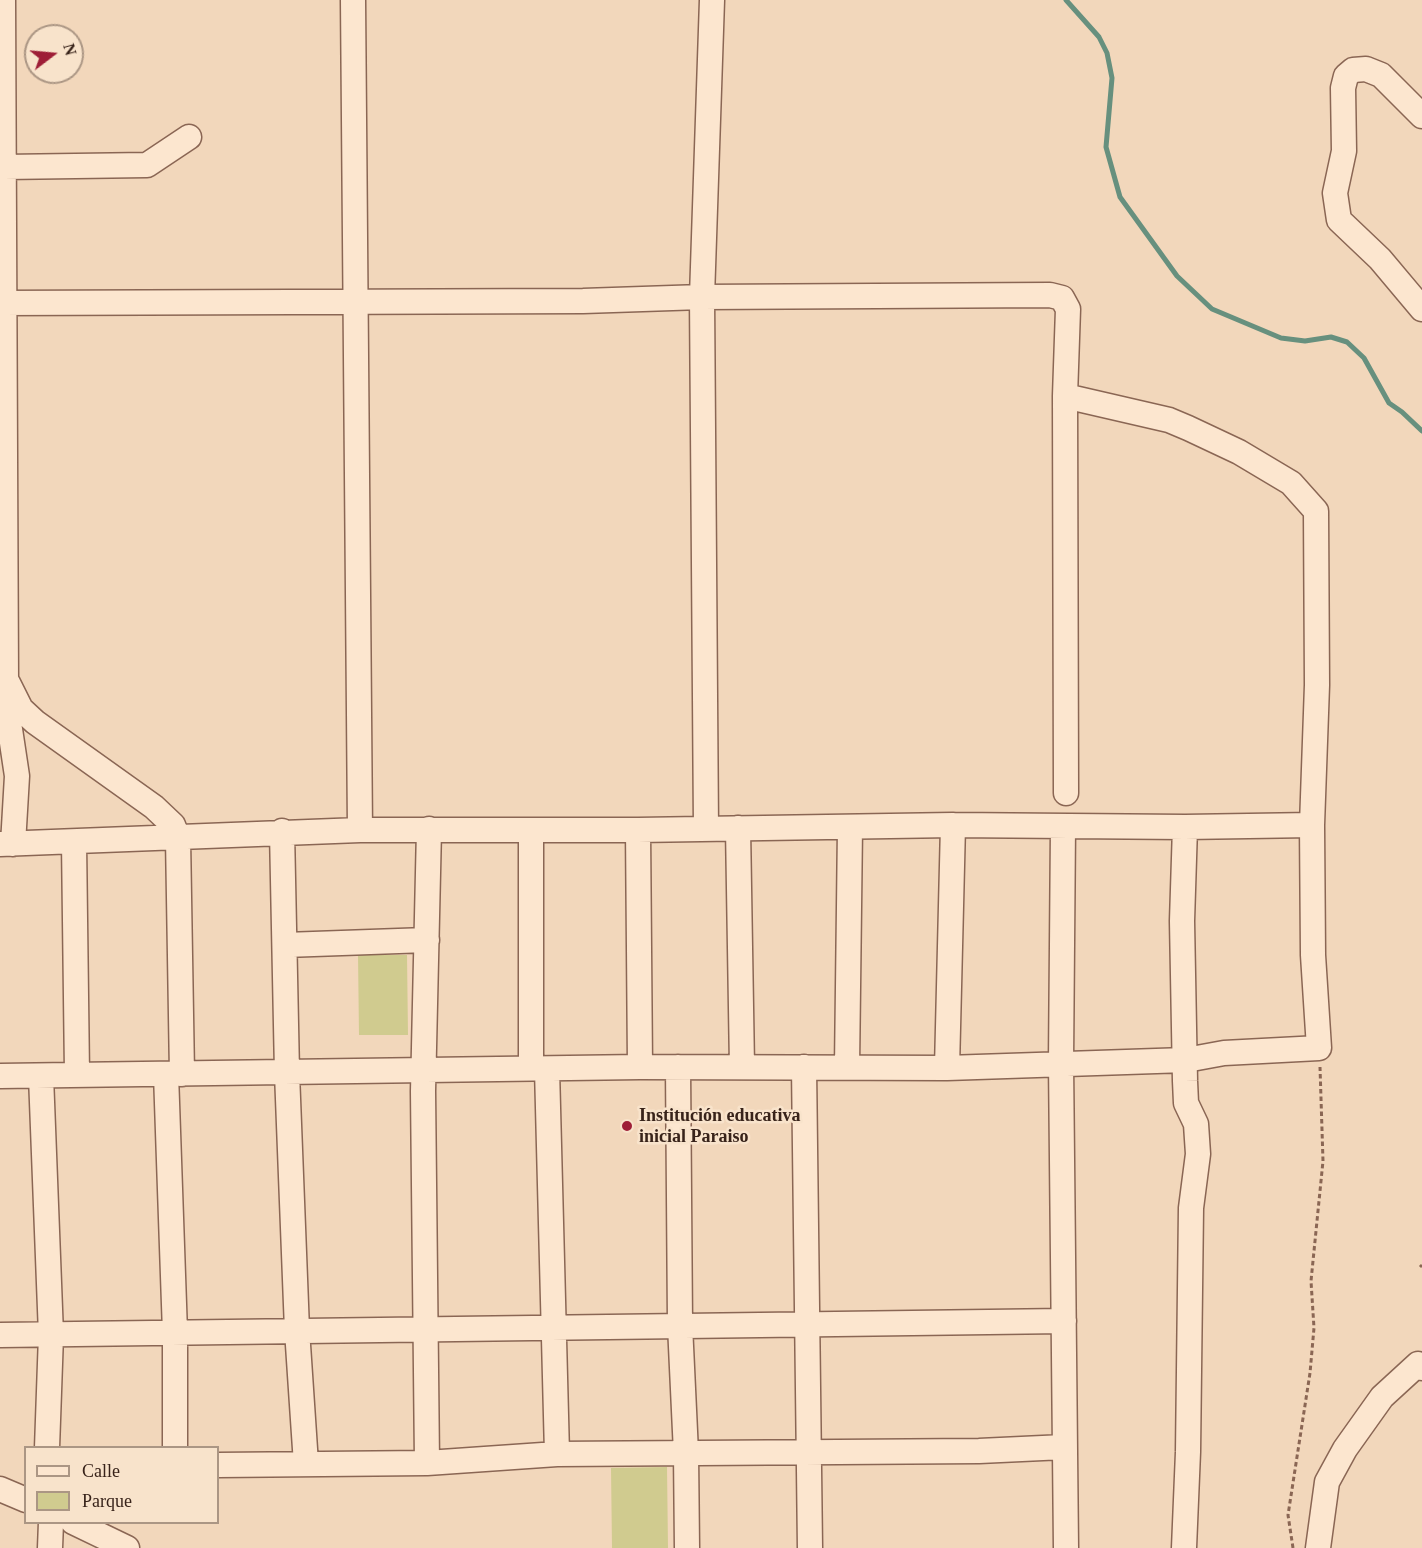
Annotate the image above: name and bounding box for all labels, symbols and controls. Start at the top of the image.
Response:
north arrow [24,24,84,84]
text: N [60,42,80,57]
place label: Institución educativa inicial Paraiso [639,1105,801,1148]
marker: Institución educativa inicial Paraiso [620,1119,634,1133]
legend [24,1446,219,1524]
text: Calle [82,1461,120,1481]
text: Parque [82,1491,132,1511]

